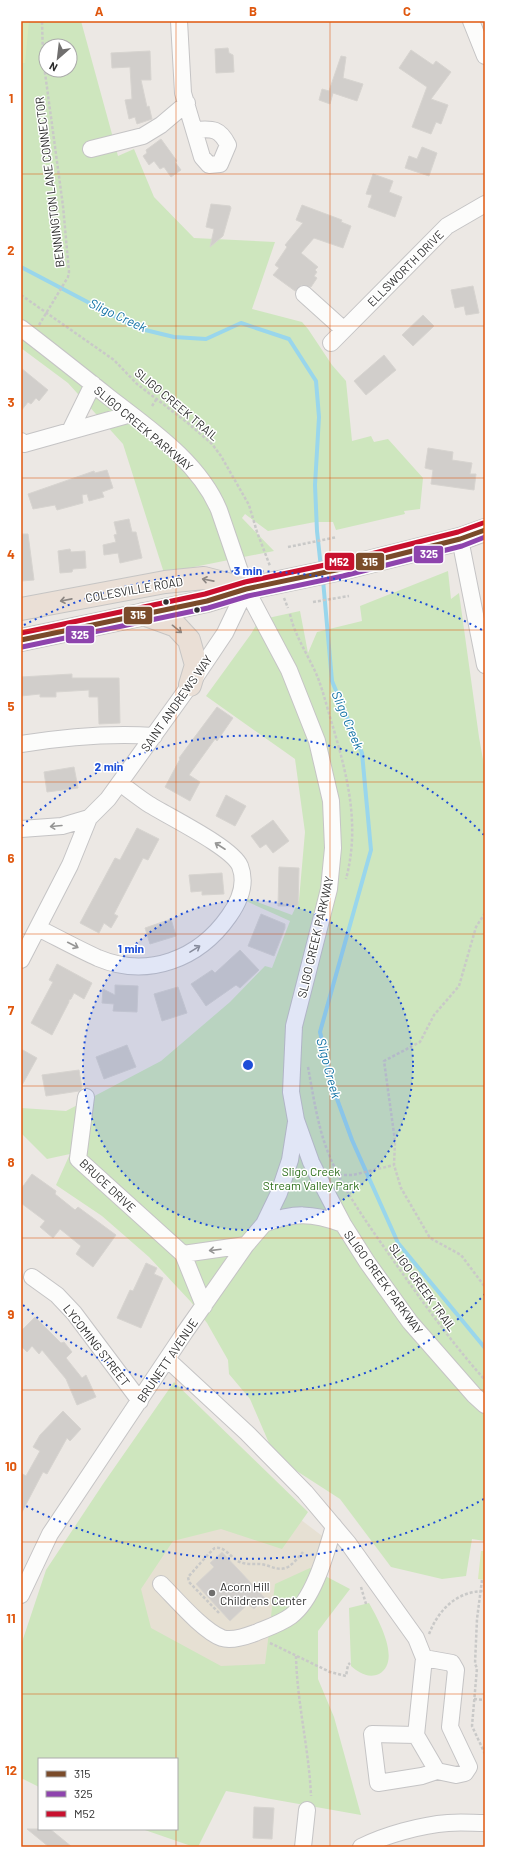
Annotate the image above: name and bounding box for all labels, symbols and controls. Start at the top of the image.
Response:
text: A [95,3,104,19]
text: B [249,3,257,19]
text: C [403,3,411,19]
north arrow [38,38,78,78]
text: N [47,60,59,75]
text: 1 [9,90,13,106]
street label: BENNINGTON LANE CONNECTOR [32,96,66,268]
street label: ELLSWORTH DRIVE [364,227,446,309]
text: 2 [7,242,15,258]
water label: Sligo Creek [87,295,150,336]
street label: SLIGO CREEK TRAIL [132,365,222,443]
street label: SLIGO CREEK PARKWAY [92,383,196,473]
text: 3 [7,394,15,410]
line badge: 325 [413,545,444,564]
text: 4 [7,546,15,562]
text: 325 [420,547,438,560]
line badge: M52 [324,552,355,571]
line badge: 315 [355,552,385,571]
text: M52 [329,555,349,568]
text: 315 [362,555,378,568]
text: 3 min [234,563,262,577]
street label: COLESVILLE ROAD [84,574,184,604]
one-way arrow [202,575,215,583]
one-way arrow [60,597,73,605]
unlabelled marker [161,597,171,607]
unlabelled marker [192,605,202,615]
line badge: 315 [123,606,153,625]
text: 315 [130,608,146,621]
line badge: 325 [65,625,95,644]
one-way arrow [172,625,183,633]
text: 325 [71,628,89,641]
street label: SAINT ANDREWS WAY [137,652,215,754]
water label: Sligo Creek [329,689,368,752]
text: 5 [7,698,15,714]
text: 2 min [95,759,123,773]
one-way arrow [49,823,62,830]
one-way arrow [214,842,225,850]
text: 6 [8,850,15,866]
street label: SLIGO CREEK PARKWAY [294,875,336,999]
text: 1 min [118,941,144,955]
one-way arrow [67,942,79,950]
one-way arrow [189,945,200,953]
text: 7 [8,1002,15,1018]
water label: Sligo Creek [313,1036,345,1100]
centre of rings [241,1058,255,1072]
text: 8 [7,1154,15,1170]
street label: BRUCE DRIVE [77,1156,139,1214]
park label: Sligo Creek Stream Valley Park [263,1164,359,1192]
street label: SLIGO CREEK PARKWAY [342,1228,426,1337]
street label: SLIGO CREEK TRAIL [387,1240,460,1334]
one-way arrow [208,1246,221,1254]
street label: LYCOMING STREET [61,1301,133,1389]
text: 9 [8,1306,15,1322]
street label: BRUNETT AVENUE [134,1315,200,1405]
text: 10 [5,1458,17,1474]
place label: Acorn Hill Childrens Center [220,1579,307,1607]
marker: Acorn Hill Childrens Center [207,1588,217,1598]
text: 11 [6,1610,16,1626]
legend [38,1758,178,1830]
text: 12 [5,1762,17,1778]
text: 315 [74,1766,90,1780]
text: 325 [74,1786,93,1800]
text: M52 [74,1806,95,1820]

